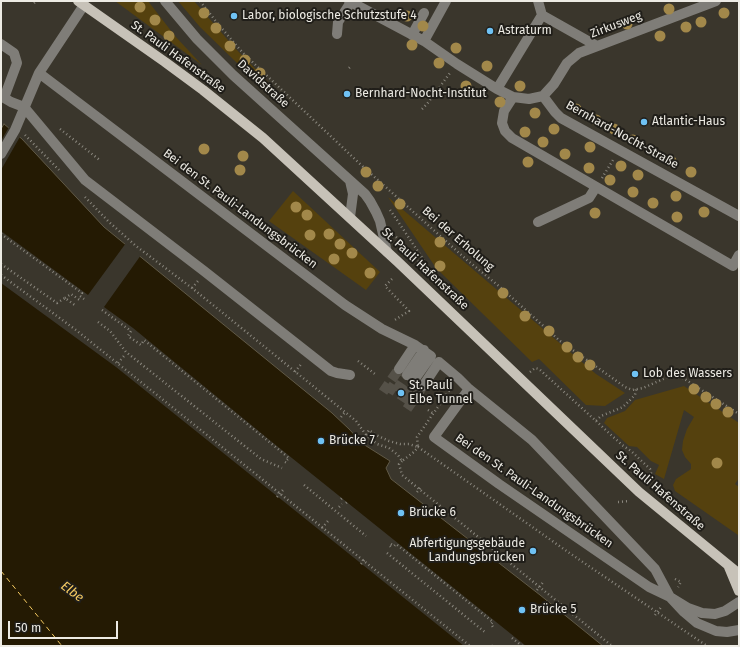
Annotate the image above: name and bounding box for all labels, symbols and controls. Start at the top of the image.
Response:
place label: Labor, biologische Schutzstufe 4 [242,9,417,23]
street label: Zirkusweg [588,9,644,41]
marker: Labor, biologische Schutzstufe 4 [229,11,239,21]
street label: St. Pauli Hafenstraße [128,18,228,96]
place label: Astraturm [498,24,552,38]
marker: Astraturm [485,26,495,36]
street label: Davidstraße [234,57,292,111]
place label: Bernhard-Nocht-Institut [355,87,487,101]
marker: Bernhard-Nocht-Institut [342,89,352,99]
street label: Bernhard-Nocht-Straße [563,98,681,172]
place label: Atlantic-Haus [652,115,725,129]
marker: Atlantic-Haus [639,117,649,127]
street label: Bei den St. Pauli-Landungsbrücken [160,146,320,272]
street label: Bei der Erholung [419,204,497,274]
street label: St. Pauli Hafenstraße [379,225,471,313]
place label: Lob des Wassers [643,367,732,381]
marker: Lob des Wassers [630,369,640,379]
place label: St. Pauli Elbe Tunnel [409,379,473,407]
marker: St. Pauli Elbe Tunnel [396,388,406,398]
street label: Bei den St. Pauli-Landungsbrücken [452,431,616,551]
place label: Brücke 7 [329,434,375,448]
marker: Brücke 7 [316,436,326,446]
street label: St. Pauli Hafenstraße [612,448,708,534]
place label: Brücke 6 [409,506,456,520]
marker: Brücke 6 [396,508,406,518]
place label: Abfertigungsgebäude Landungsbrücken [409,537,525,565]
marker: Abfertigungsgebäude Landungsbrücken [528,546,538,556]
water label: Elbe [57,578,87,606]
place label: Brücke 5 [530,603,576,617]
marker: Brücke 5 [517,605,527,615]
scale bar [10,613,120,639]
text: 50 m [15,621,41,635]

